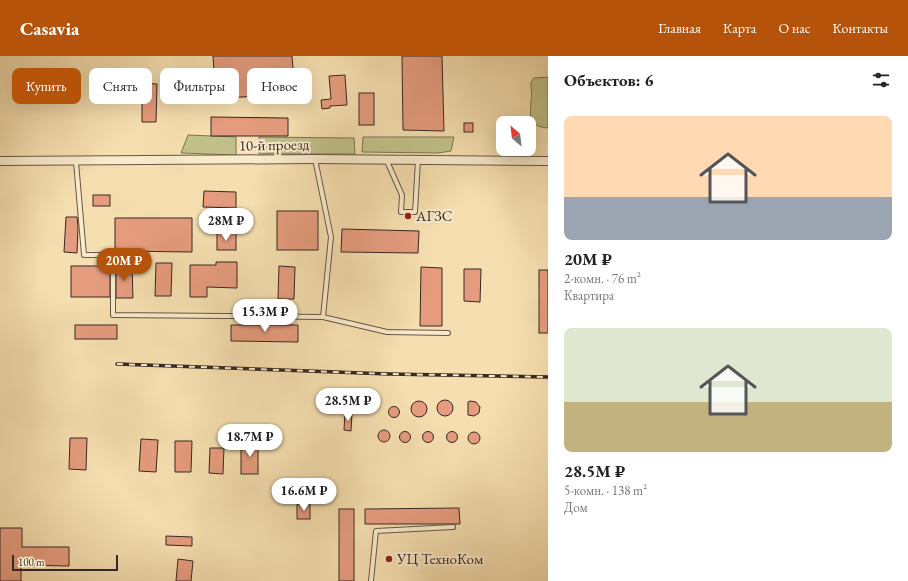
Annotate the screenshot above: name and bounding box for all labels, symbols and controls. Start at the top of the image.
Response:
text: Casavia [20,16,79,41]
text: Главная [658,19,701,37]
text: Карта [723,19,756,37]
text: О нас [778,19,810,37]
text: Контакты [832,19,888,37]
chip: Купить [12,68,81,104]
chip: Снять [89,68,152,104]
chip: Фильтры [160,68,239,104]
chip: Новое [247,68,312,104]
text: Объектов: 6 [564,69,654,91]
icon: filters [870,69,892,91]
north arrow [496,116,536,156]
map controls [496,116,536,156]
street label: 10-й проезд [239,134,310,155]
icon: home [692,142,764,214]
place label: АГЗС [415,206,452,225]
pin: 28M ₽ [198,208,254,242]
marker: АГЗС [403,211,413,221]
text: 28M ₽ [208,212,244,229]
pin: 20M ₽ [96,248,152,282]
text: 20M ₽ [564,248,612,270]
text: 20M ₽ [106,252,142,269]
text: 2-комн. · 76 m² [564,270,641,287]
text: Квартира [564,287,614,304]
pin: 15.3M ₽ [228,299,302,333]
text: 15.3M ₽ [242,303,288,320]
icon: home [692,354,764,426]
pin: 28.5M ₽ [311,388,385,422]
text: 28.5M ₽ [325,392,371,409]
pin: 18.7M ₽ [213,424,287,458]
text: 18.7M ₽ [227,428,273,445]
text: 28.5M ₽ [564,460,625,482]
pin: 16.6M ₽ [267,478,341,512]
text: 16.6M ₽ [281,482,327,499]
text: 5-комн. · 138 m² [564,482,647,499]
text: Дом [564,499,588,516]
place label: УЦ ТехноКом [396,549,484,568]
scale bar [12,553,118,572]
marker: УЦ ТехноКом [384,554,394,564]
text: 100 m [18,555,45,569]

